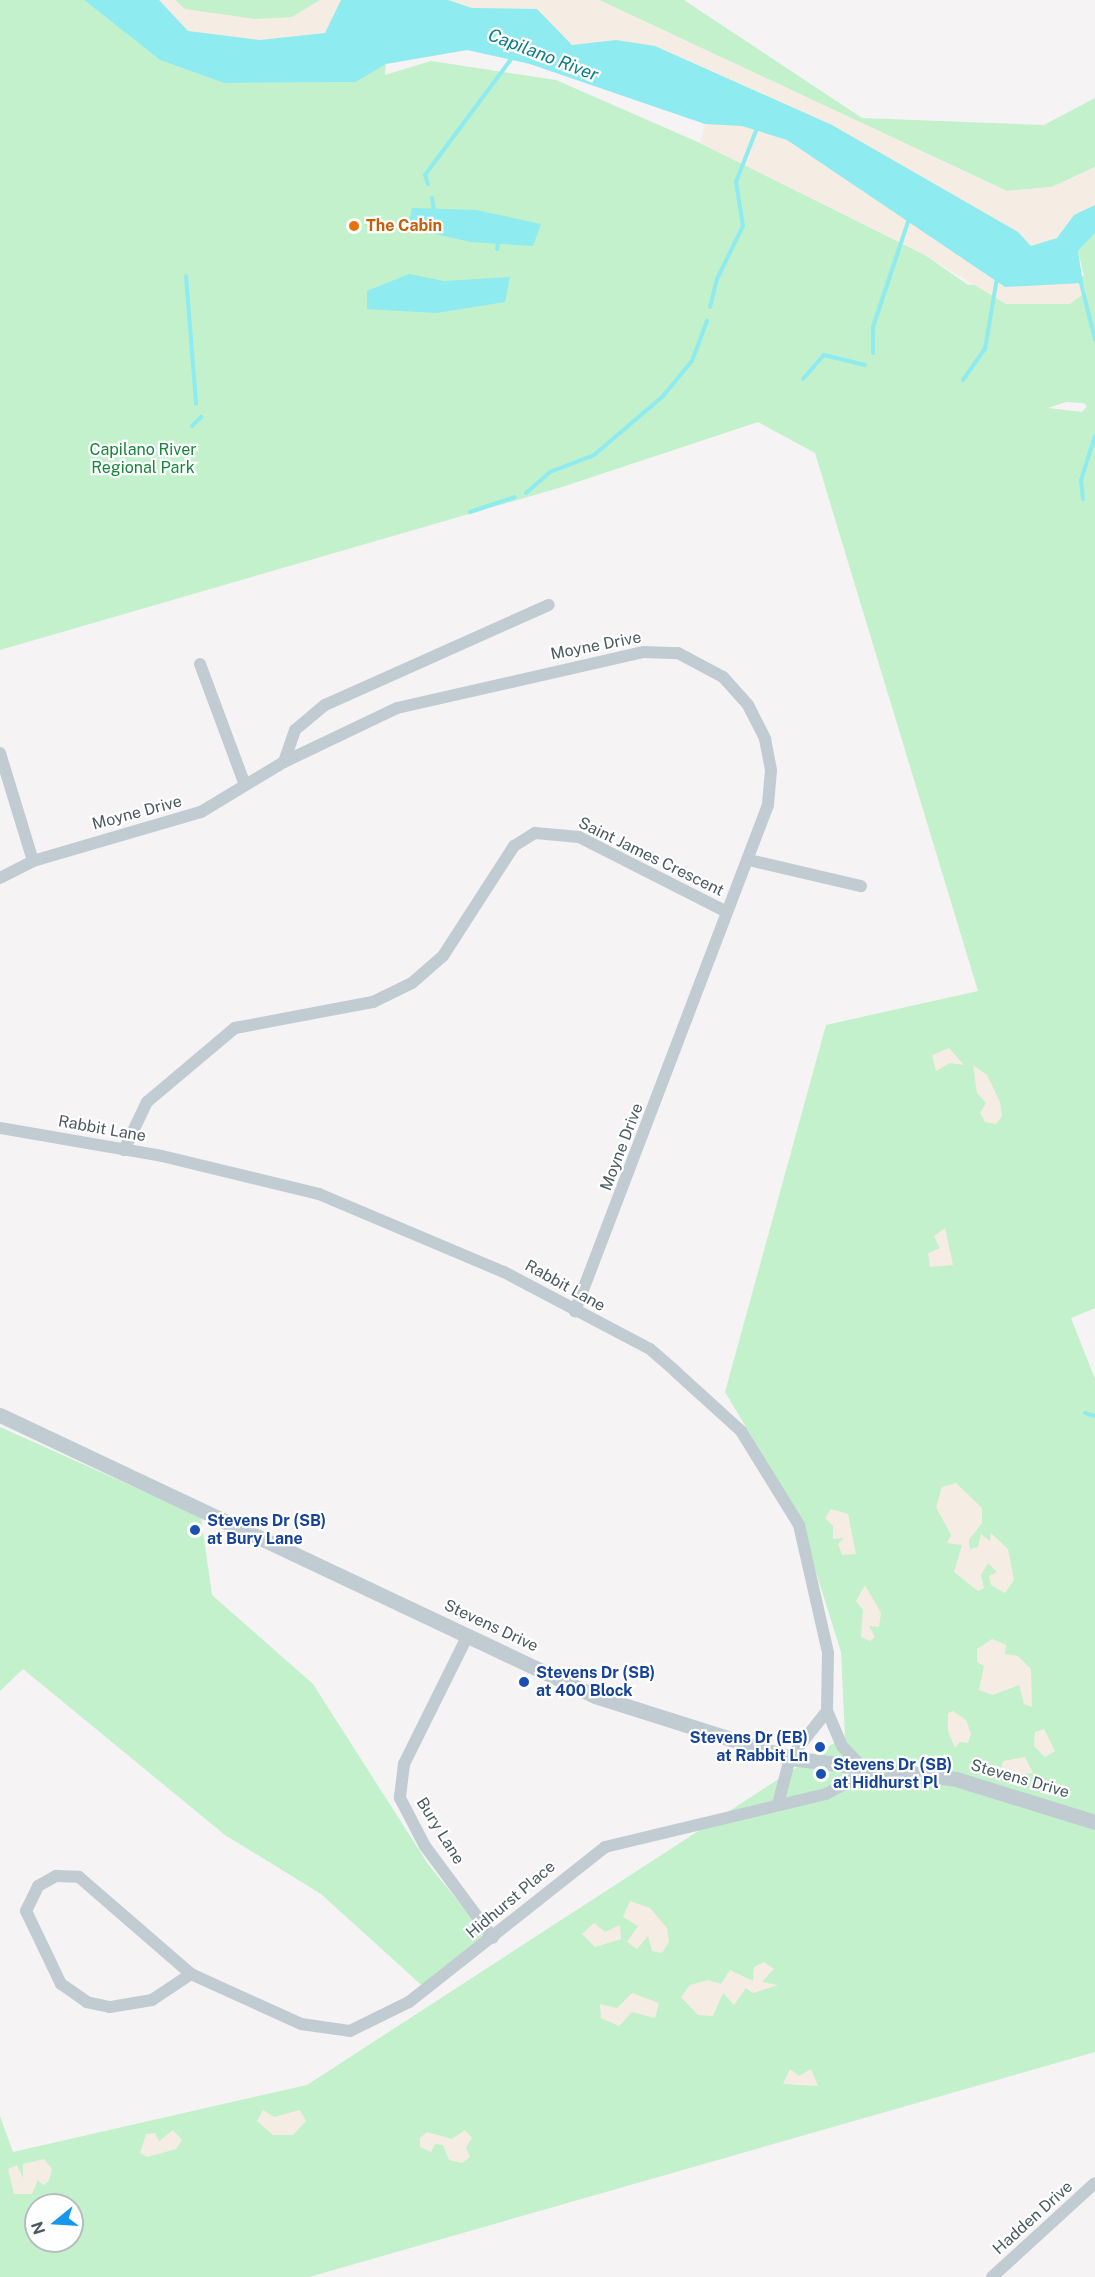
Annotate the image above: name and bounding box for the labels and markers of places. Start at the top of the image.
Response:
place label: The Cabin [366,216,442,236]
marker: The Cabin [347,219,361,233]
place label: Stevens Dr (SB) at Bury Lane [207,1511,326,1549]
marker: Stevens Dr (SB) at Bury Lane [188,1523,202,1537]
place label: Stevens Dr (SB) at 400 Block [536,1663,655,1701]
marker: Stevens Dr (SB) at 400 Block [517,1675,531,1689]
place label: Stevens Dr (EB) at Rabbit Ln [689,1728,808,1766]
marker: Stevens Dr (EB) at Rabbit Ln [813,1740,827,1754]
place label: Stevens Dr (SB) at Hidhurst Pl [833,1755,952,1793]
marker: Stevens Dr (SB) at Hidhurst Pl [814,1767,828,1781]

